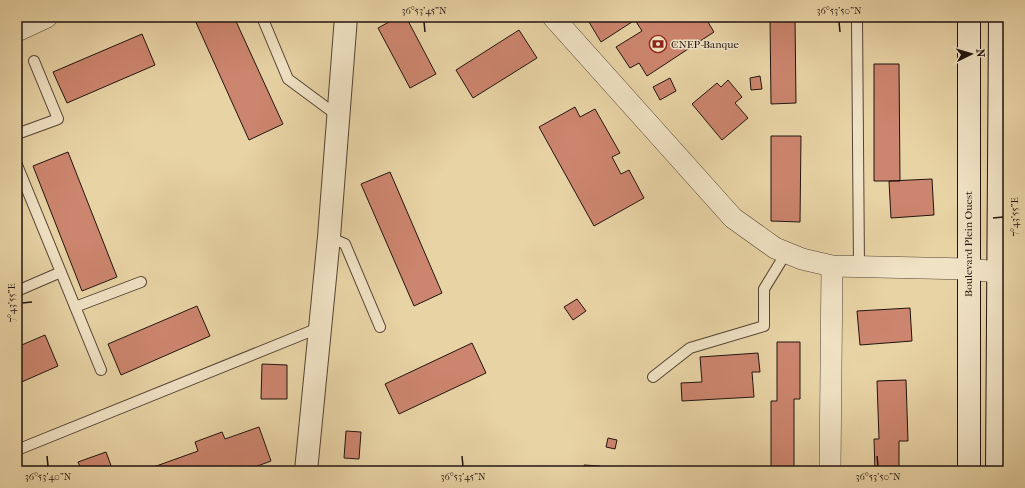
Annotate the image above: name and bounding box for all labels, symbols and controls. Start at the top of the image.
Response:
text: 36°53'45"N [401,5,447,17]
text: 36°53'50"N [816,5,862,17]
bank icon: CNEP-Banque [648,34,668,54]
north arrow [951,34,991,74]
place label: CNEP-Banque [671,38,739,51]
text: N [974,48,987,59]
street label: Boulevard Plein Ouest [962,191,975,297]
text: 7°43'55"E [1009,197,1021,237]
text: 7°43'55"E [6,283,18,323]
text: 36°53'40"N [25,471,72,483]
text: 36°53'45"N [440,471,486,483]
text: 36°53'50"N [855,471,901,483]

